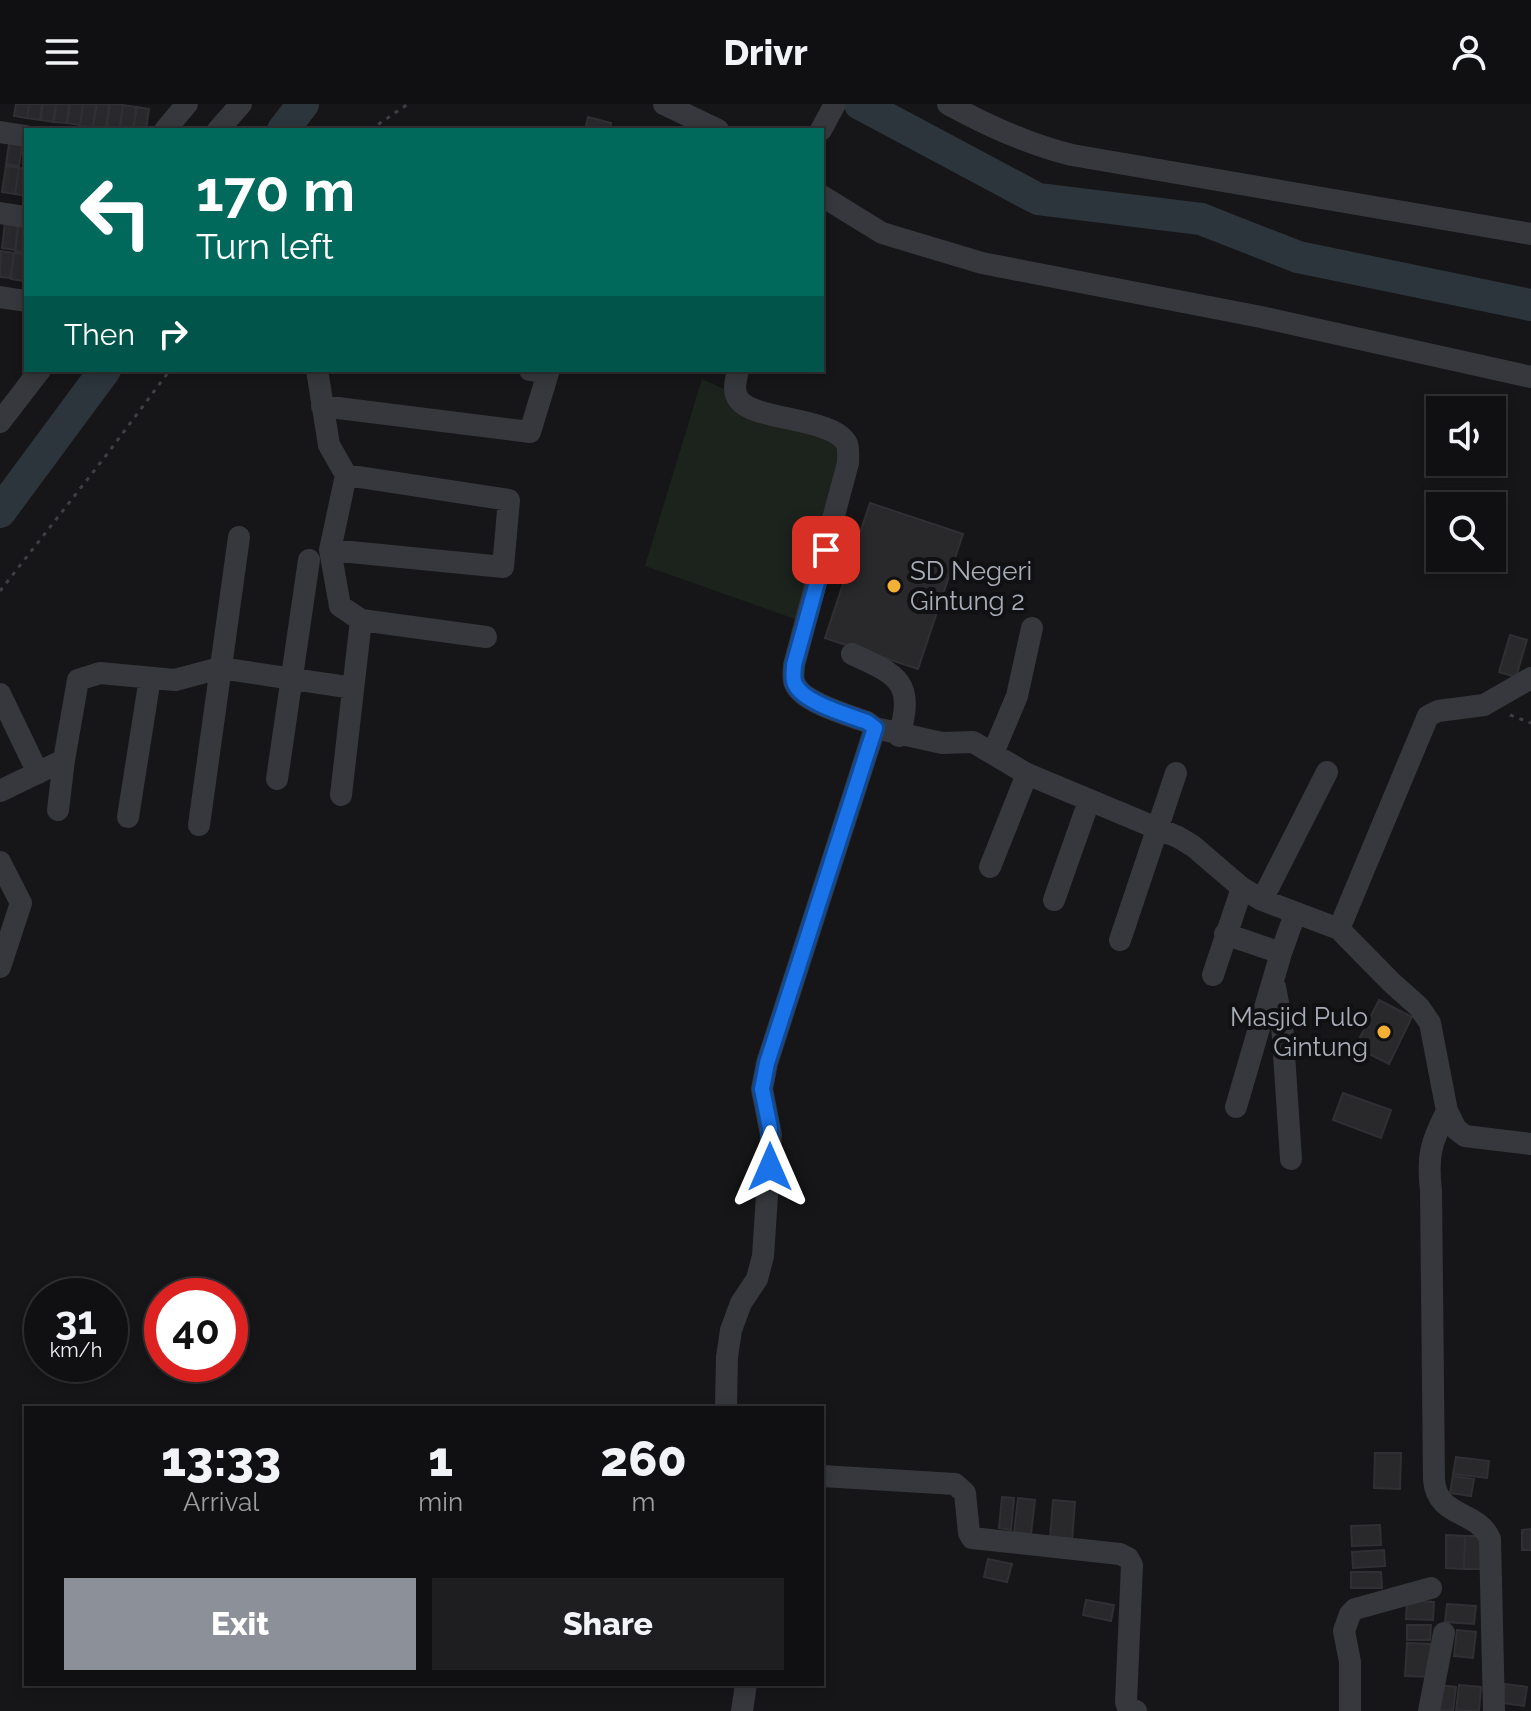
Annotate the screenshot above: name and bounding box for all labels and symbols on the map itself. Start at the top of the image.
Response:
pin [792,516,860,584]
place label: SD Negeri Gintung 2 [910,556,1032,616]
marker: SD Negeri Gintung 2 [885,577,903,595]
place label: Masjid Pulo Gintung [1230,1002,1368,1062]
marker: Masjid Pulo Gintung [1375,1023,1393,1041]
position arrow [728,1125,812,1209]
speed limit sign: 40 [144,1278,248,1382]

